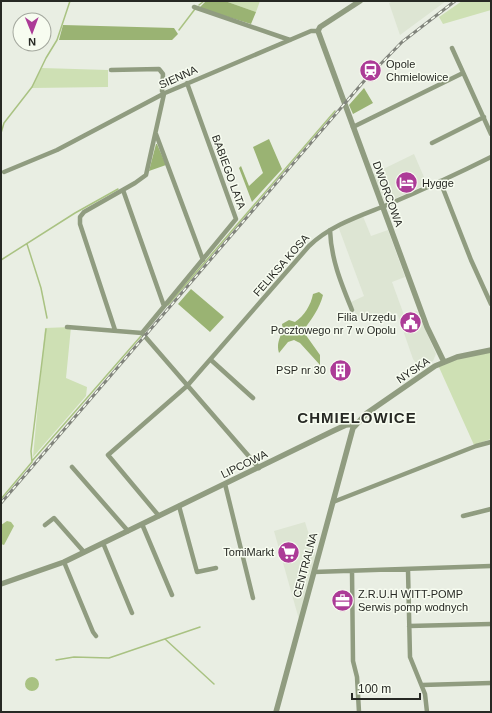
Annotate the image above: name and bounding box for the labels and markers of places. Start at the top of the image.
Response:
station icon: Opole Chmielowice [357,57,383,83]
place label: Opole Chmielowice [386,58,448,83]
hotel icon: Hygge [393,170,419,196]
place label: Hygge [422,177,454,189]
public building icon: Filia Urzędu Pocztowego nr 7 w Opolu [398,310,424,336]
place label: Filia Urzędu Pocztowego nr 7 w Opolu [271,311,396,336]
building icon: PSP nr 30 [328,357,354,383]
place label: PSP nr 30 [276,364,326,376]
supermarket icon: TomiMarkt [276,539,302,565]
place label: TomiMarkt [223,546,274,558]
office icon: Z.R.U.H WITT-POMP Serwis pomp wodnych [329,587,355,613]
place label: Z.R.U.H WITT-POMP Serwis pomp wodnych [358,588,468,613]

